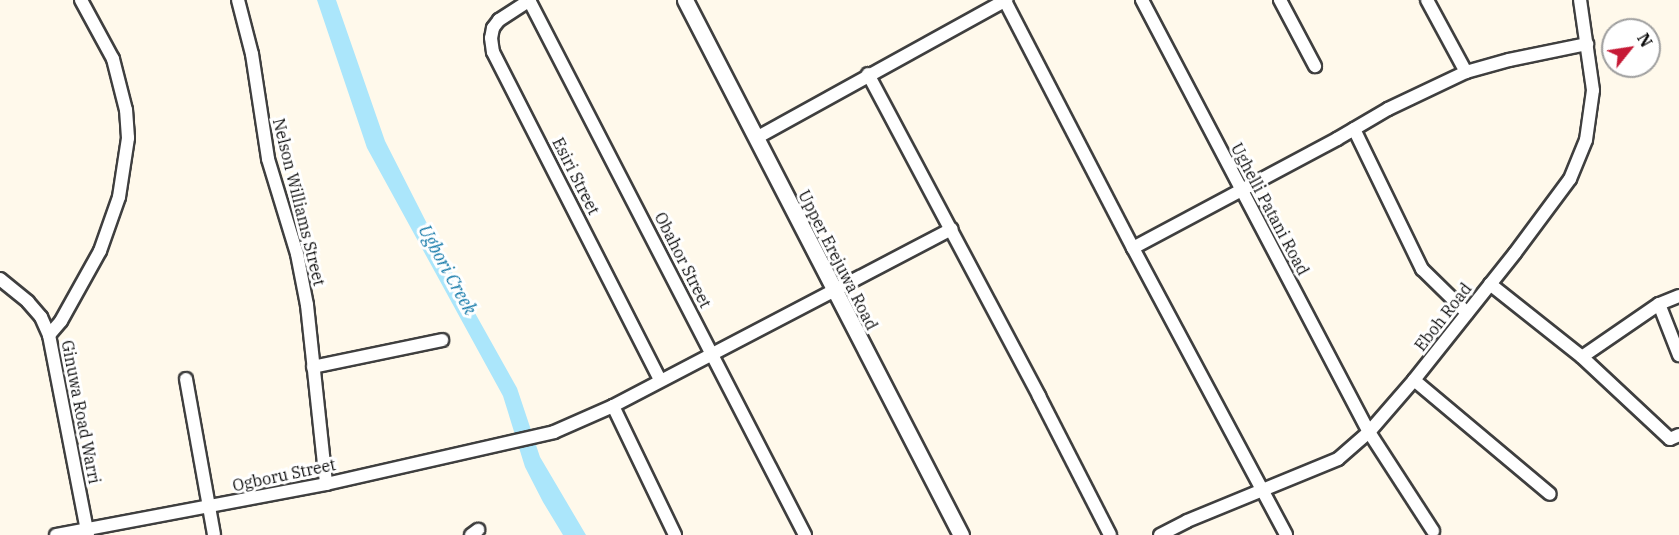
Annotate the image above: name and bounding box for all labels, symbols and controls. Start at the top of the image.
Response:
north arrow [1601,18,1661,78]
text: N [1633,30,1657,50]
street label: Nelson Williams Street [269,116,329,288]
street label: Esiri Street [548,134,604,218]
street label: Ughelli Patani Road [1227,140,1313,278]
street label: Upper Erejuwa Road [794,187,882,333]
street label: Obahor Street [651,209,715,311]
water label: Ugbori Creek [413,221,481,319]
street label: Eboh Road [1411,279,1475,355]
street label: Ginuwa Road Warri [58,339,104,485]
street label: Ogboru Street [231,455,337,495]

